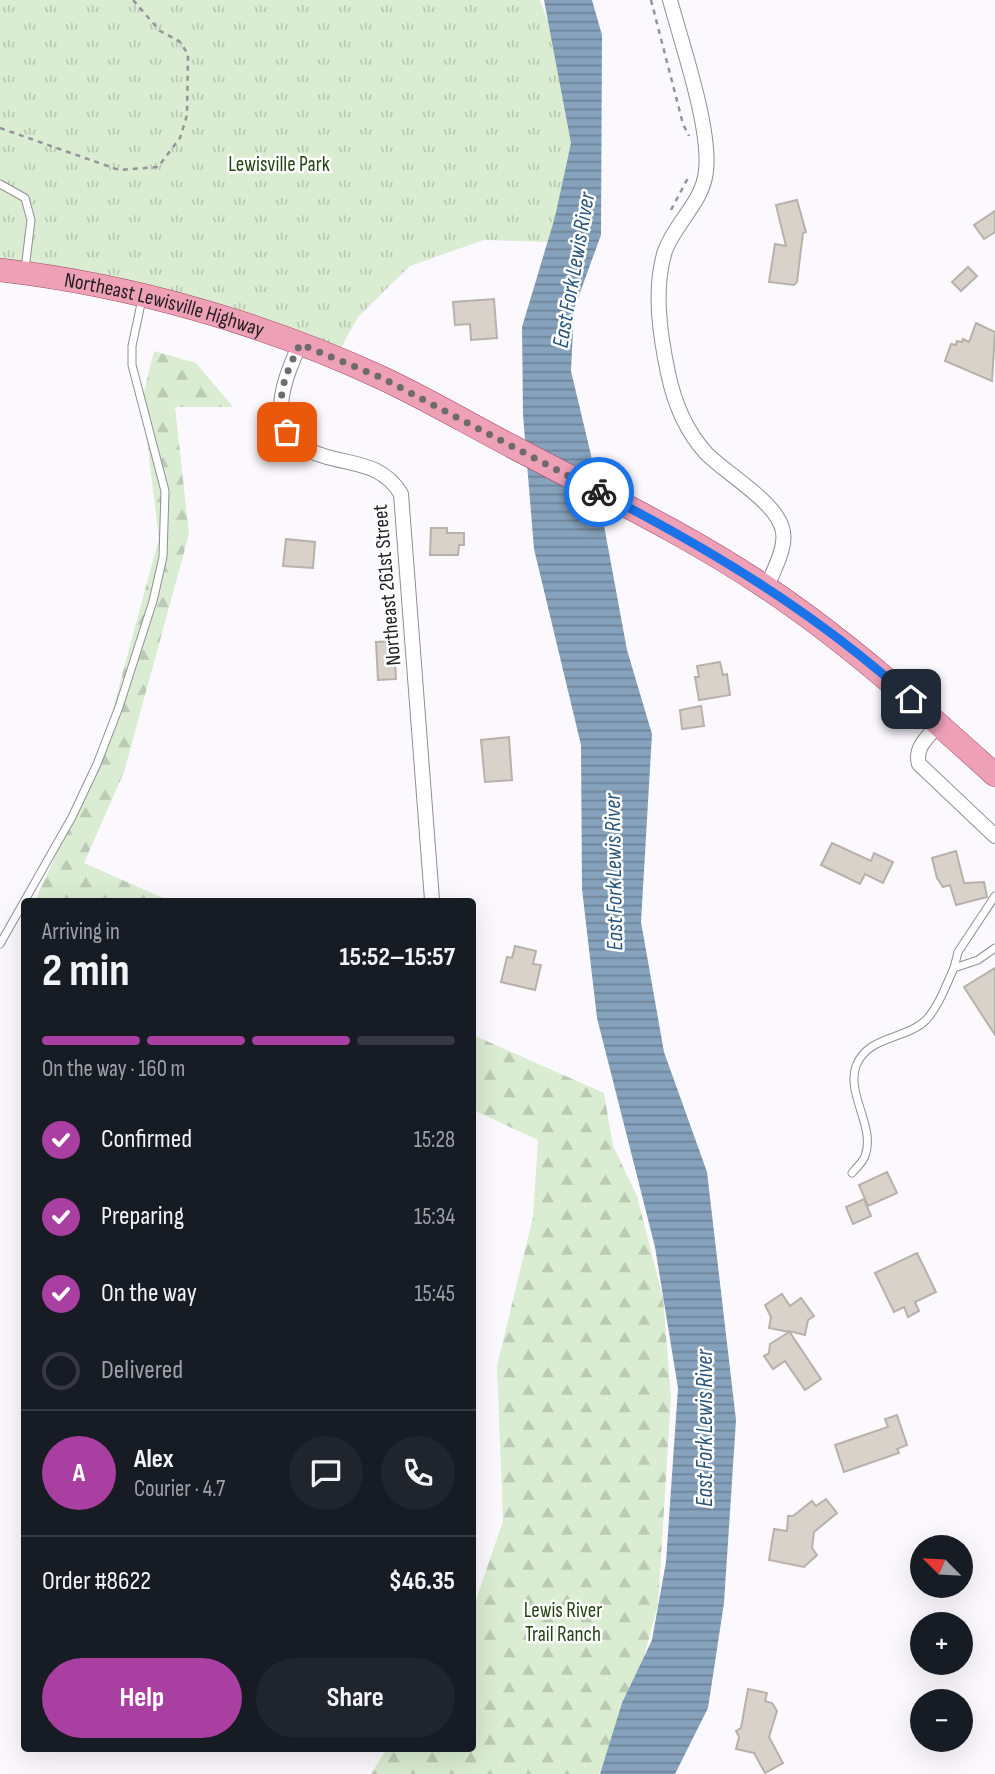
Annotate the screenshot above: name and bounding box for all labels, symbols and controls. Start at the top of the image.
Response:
park label: Lewisville Park [228,152,330,177]
water label: East Fork Lewis River [547,189,602,350]
street label: Northeast Lewisville Highway [62,267,267,342]
pin [257,402,317,462]
icon: bag [268,413,306,451]
courier [564,457,634,527]
icon: bike [580,473,618,511]
street label: Northeast 261st Street [368,503,406,667]
pin [881,669,941,729]
icon: home [892,680,930,718]
water label: East Fork Lewis River [599,792,629,951]
text: Arriving in [42,918,120,946]
text: 15:52–15:57 [340,942,455,973]
text: 2 min [42,944,130,999]
text: On the way · 160 m [42,1055,185,1083]
icon: check [42,1121,80,1159]
text: Confirmed [101,1124,192,1155]
text: 15:28 [414,1126,455,1154]
icon: check [42,1198,80,1236]
text: Preparing [101,1201,184,1232]
text: 15:34 [414,1203,455,1231]
icon: check [42,1275,80,1313]
text: On the way [101,1278,197,1309]
text: 15:45 [414,1280,455,1308]
water label: East Fork Lewis River [691,1348,719,1507]
text: Delivered [101,1355,183,1386]
button: chat [289,1436,363,1510]
button: phone [381,1436,455,1510]
text: Alex [134,1444,174,1475]
text: A [73,1458,85,1489]
text: Courier · 4.7 [134,1475,225,1503]
north arrow [910,1535,973,1598]
map controls [910,1535,973,1752]
text: Order #8622 [42,1566,151,1597]
text: $46.35 [389,1566,455,1597]
park label: Lewis River Trail Ranch [524,1598,602,1647]
button: + [910,1612,973,1675]
button: Help [42,1658,242,1738]
button: Share [256,1658,455,1738]
button: − [910,1689,973,1752]

